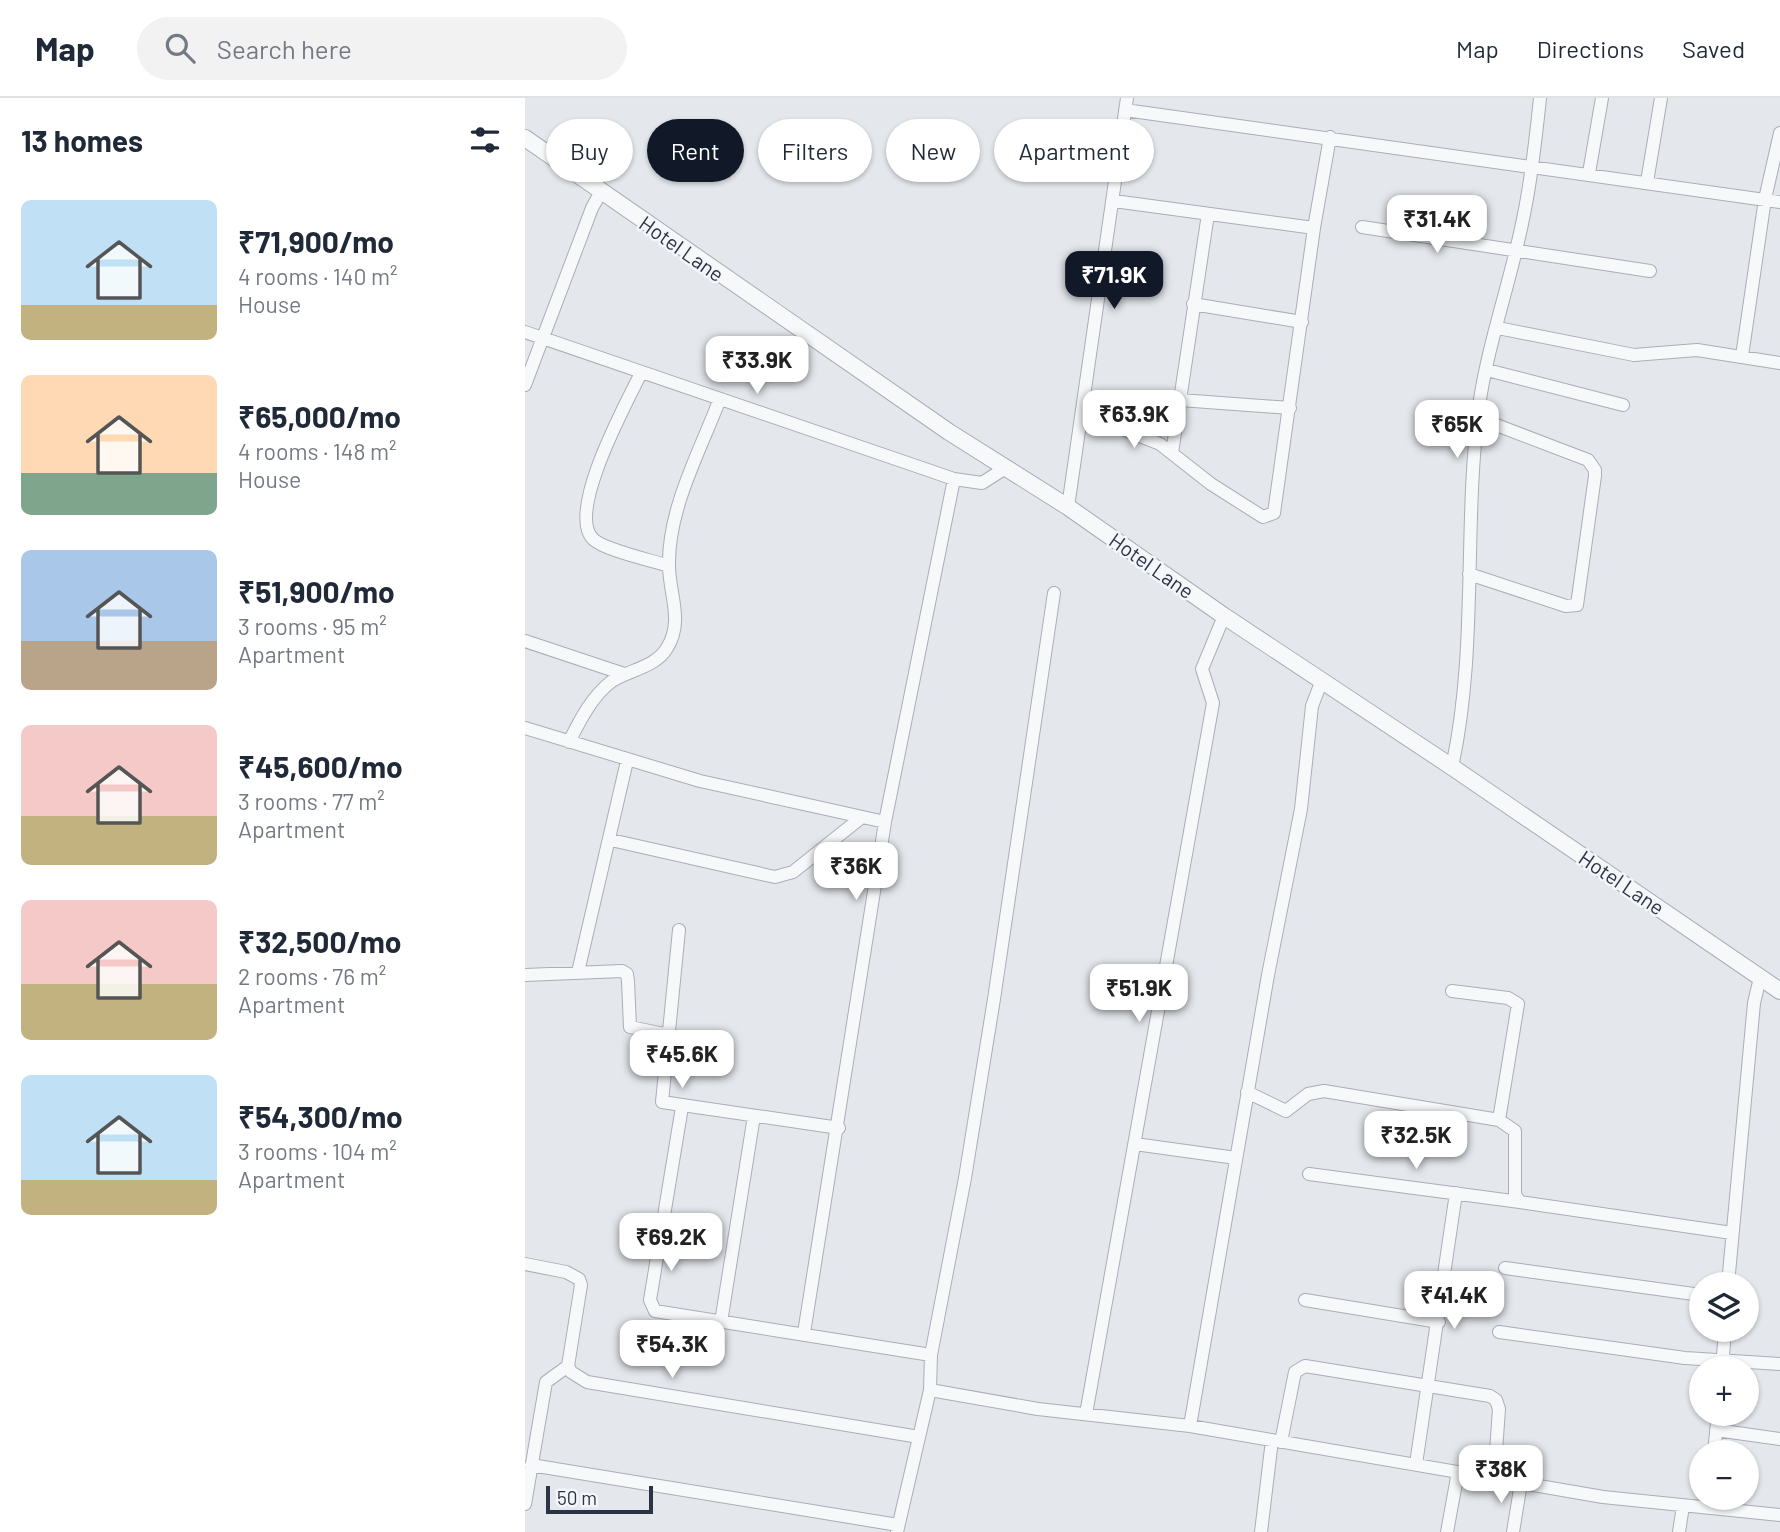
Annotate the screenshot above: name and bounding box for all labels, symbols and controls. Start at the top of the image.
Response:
search box [137,17,627,80]
text: Map [35,28,95,68]
icon: search [161,29,199,67]
text: Search here [217,33,352,64]
text: Map [1456,34,1499,63]
text: Directions [1537,34,1644,63]
text: Saved [1682,34,1745,63]
chip: Buy [546,119,633,182]
chip: Rent [647,119,744,182]
chip: Filters [758,119,872,182]
chip: New [886,119,980,182]
chip: Apartment [994,119,1154,182]
icon: filters [466,121,504,159]
text: 13 homes [21,122,143,158]
pin: ₹31.4K [1380,195,1494,255]
text: ₹31.4K [1403,204,1471,232]
street label: Hotel Lane [635,210,729,286]
text: ₹71,900/mo [238,223,394,259]
icon: home [77,228,161,312]
pin: ₹71.9K [1057,252,1171,311]
text: ₹71.9K [1081,260,1147,288]
text: 4 rooms · 140 m² [238,262,398,290]
text: House [238,290,301,318]
pin: ₹33.9K [700,336,814,396]
text: ₹33.9K [722,345,792,373]
pin: ₹63.9K [1077,390,1191,450]
text: ₹65,000/mo [238,398,401,434]
text: ₹63.9K [1099,399,1169,427]
pin: ₹65K [1416,400,1498,460]
icon: home [77,403,161,487]
text: ₹65K [1431,409,1483,437]
text: 4 rooms · 148 m² [238,437,397,465]
text: House [238,465,301,493]
street label: Hotel Lane [1105,527,1199,603]
text: ₹51,900/mo [238,573,395,609]
icon: home [77,578,161,662]
text: 3 rooms · 95 m² [238,612,387,640]
text: Apartment [238,640,345,668]
text: ₹45,600/mo [238,748,403,784]
icon: home [77,753,161,837]
text: 3 rooms · 77 m² [238,787,385,815]
text: Apartment [238,815,345,843]
pin: ₹36K [815,842,897,902]
street label: Hotel Lane [1575,844,1669,920]
text: ₹36K [830,851,882,879]
text: ₹32,500/mo [238,923,401,959]
icon: home [77,928,161,1012]
text: 2 rooms · 76 m² [238,962,386,990]
pin: ₹51.9K [1082,964,1196,1024]
text: ₹51.9K [1106,973,1172,1001]
text: Apartment [238,990,345,1018]
pin: ₹45.6K [625,1030,739,1090]
text: ₹45.6K [646,1039,718,1067]
text: ₹54,300/mo [238,1098,403,1134]
icon: home [77,1103,161,1187]
pin: ₹32.5K [1359,1112,1473,1171]
text: ₹32.5K [1380,1120,1452,1148]
text: 3 rooms · 104 m² [238,1137,397,1165]
text: Apartment [238,1165,345,1193]
pin: ₹69.2K [614,1214,728,1273]
text: ₹69.2K [635,1222,707,1250]
pin: ₹41.4K [1397,1272,1511,1331]
map controls [1689,1272,1759,1510]
button: layers [1689,1272,1759,1342]
text: ₹41.4K [1420,1280,1488,1308]
pin: ₹54.3K [615,1320,729,1380]
text: ₹54.3K [636,1329,708,1357]
button: + [1689,1356,1759,1426]
button: − [1689,1440,1759,1510]
pin: ₹38K [1460,1446,1542,1505]
text: ₹38K [1475,1454,1527,1482]
scale bar [546,1483,653,1515]
text: 50 m [557,1486,597,1509]

